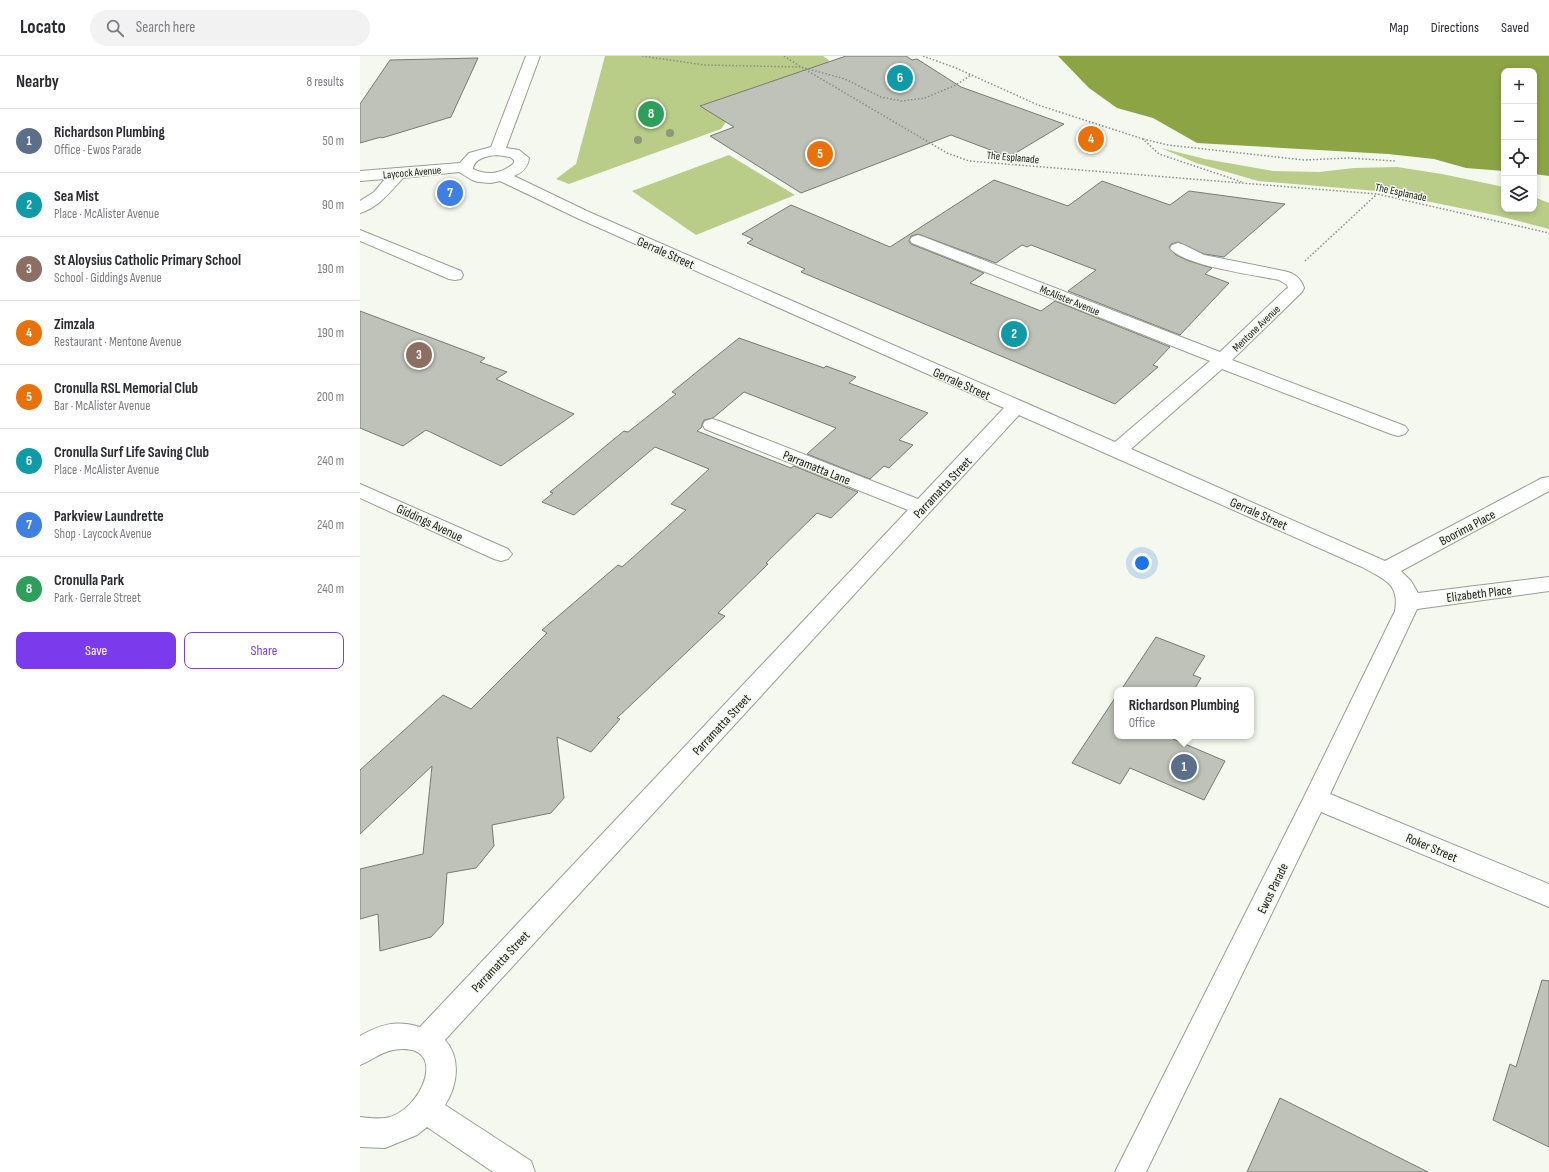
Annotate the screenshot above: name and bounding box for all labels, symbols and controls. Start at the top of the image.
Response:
search box [90,10,370,46]
text: Locato [20,16,66,39]
icon: search [104,17,126,39]
text: Search here [136,18,195,37]
text: Map [1389,19,1409,36]
text: Directions [1431,19,1479,36]
text: Saved [1501,19,1529,36]
pin: 6 [887,63,913,93]
map controls [1501,68,1537,212]
button: + [1501,68,1537,104]
text: Nearby [16,72,59,92]
text: 8 results [306,74,344,90]
pin: 8 [638,99,664,129]
button: − [1501,104,1537,140]
text: Richardson Plumbing [54,123,165,142]
pin: 4 [1078,124,1104,154]
text: 1 [26,133,32,149]
text: 50 m [323,133,344,149]
pin: 5 [807,139,833,169]
button: locate [1501,140,1537,176]
text: Office · Ewos Parade [54,142,142,158]
street label: The Esplanade [986,149,1040,166]
street label: Laycock Avenue [382,163,442,182]
button: layers [1501,176,1537,212]
pin: 7 [437,178,463,208]
street label: The Esplanade [1374,181,1428,204]
text: Sea Mist [54,187,99,206]
text: 2 [26,197,32,213]
text: 90 m [322,197,344,213]
text: Place · McAlister Avenue [54,206,159,222]
street label: Gerrale Street [634,233,697,273]
text: St Aloysius Catholic Primary School [54,251,241,270]
text: 3 [26,261,32,277]
text: 190 m [317,261,344,277]
text: School · Giddings Avenue [54,270,162,286]
street label: McAlister Avenue [1038,283,1102,318]
street label: Mentone Avenue [1230,302,1283,354]
text: Zimzala [54,315,95,334]
pin: 2 [1001,319,1027,349]
text: 4 [26,325,32,341]
text: 190 m [317,325,344,341]
text: Restaurant · Mentone Avenue [54,334,181,350]
pin: 3 [406,340,432,370]
street label: Gerrale Street [930,364,993,404]
text: Cronulla RSL Memorial Club [54,379,198,398]
text: 5 [26,389,32,405]
text: 200 m [317,389,344,405]
text: Bar · McAlister Avenue [54,398,150,414]
text: Cronulla Surf Life Saving Club [54,443,209,462]
street label: Parramatta Lane [780,447,853,489]
text: 6 [26,453,32,469]
text: 240 m [317,453,344,469]
street label: Parramatta Street [910,454,975,522]
text: Place · McAlister Avenue [54,462,159,478]
street label: Gerrale Street [1227,494,1290,534]
street label: Giddings Avenue [394,501,465,545]
street label: Boorima Place [1437,506,1498,549]
text: Parkview Laundrette [54,507,164,526]
text: 7 [26,517,32,533]
text: 240 m [317,517,344,533]
text: Shop · Laycock Avenue [54,526,152,542]
your location [1132,553,1152,573]
text: Cronulla Park [54,571,124,590]
text: 8 [26,581,32,597]
text: 240 m [317,581,344,597]
street label: Elizabeth Place [1446,582,1513,606]
text: Park · Gerrale Street [54,590,141,606]
button: Save [16,632,176,669]
button: Share [184,632,344,669]
popup [1114,687,1254,739]
street label: Parramatta Street [689,691,754,759]
text: Richardson Plumbing [1129,696,1239,715]
text: Office [1129,715,1155,731]
pin: 1 [1171,752,1197,782]
street label: Roker Street [1403,830,1460,866]
street label: Ewos Parade [1254,861,1292,916]
street label: Parramatta Street [468,928,533,996]

